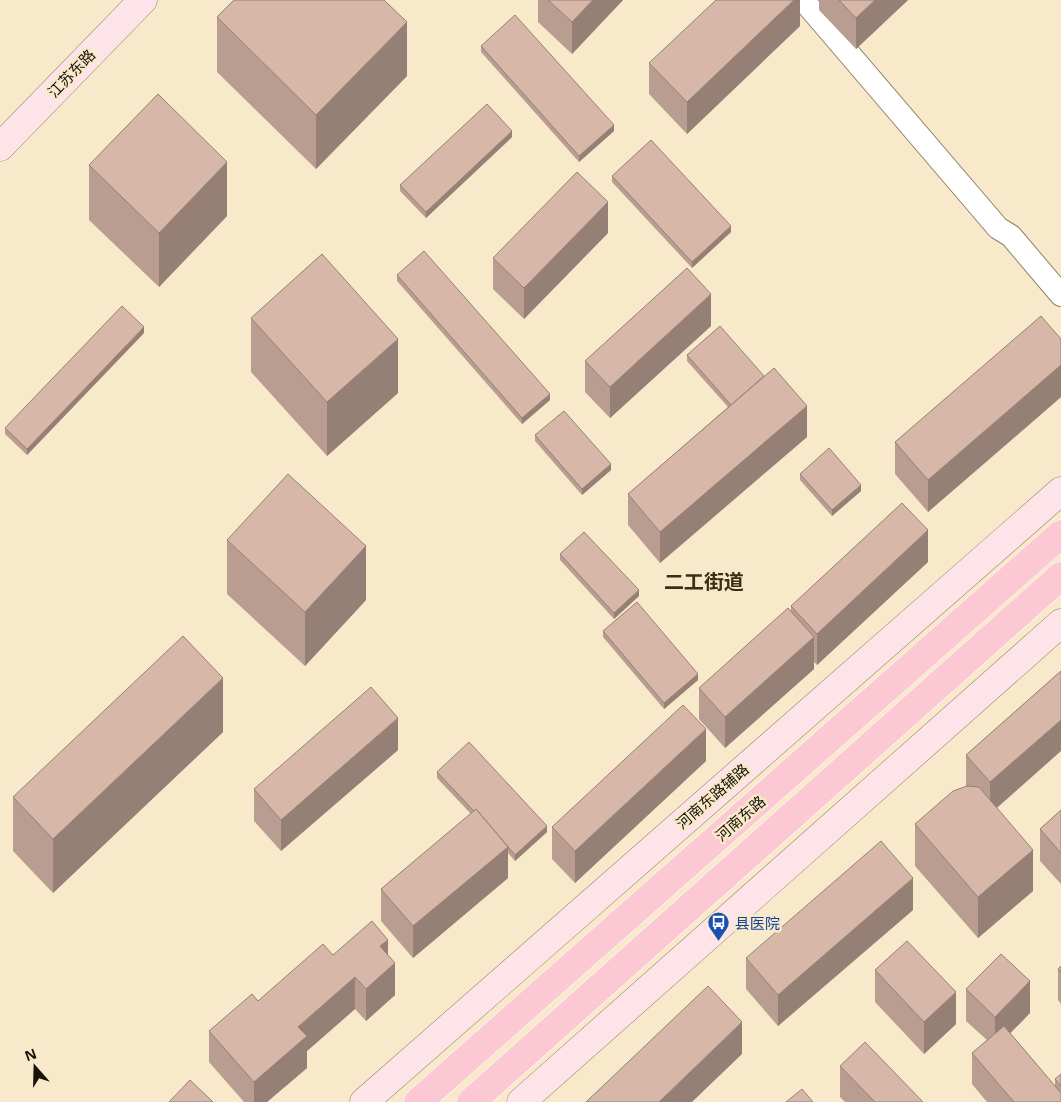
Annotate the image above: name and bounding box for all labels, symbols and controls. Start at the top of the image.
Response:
street label: 江苏东路 [43,44,99,102]
district label: 二工街道 [664,568,744,595]
street label: 河南东路辅路 [672,760,752,832]
street label: 河南东路 [711,792,769,844]
bus stop icon: 县医院 [707,911,731,942]
place label: 县医院 [735,913,780,933]
north arrow [10,1042,60,1092]
text: N [22,1043,39,1065]

